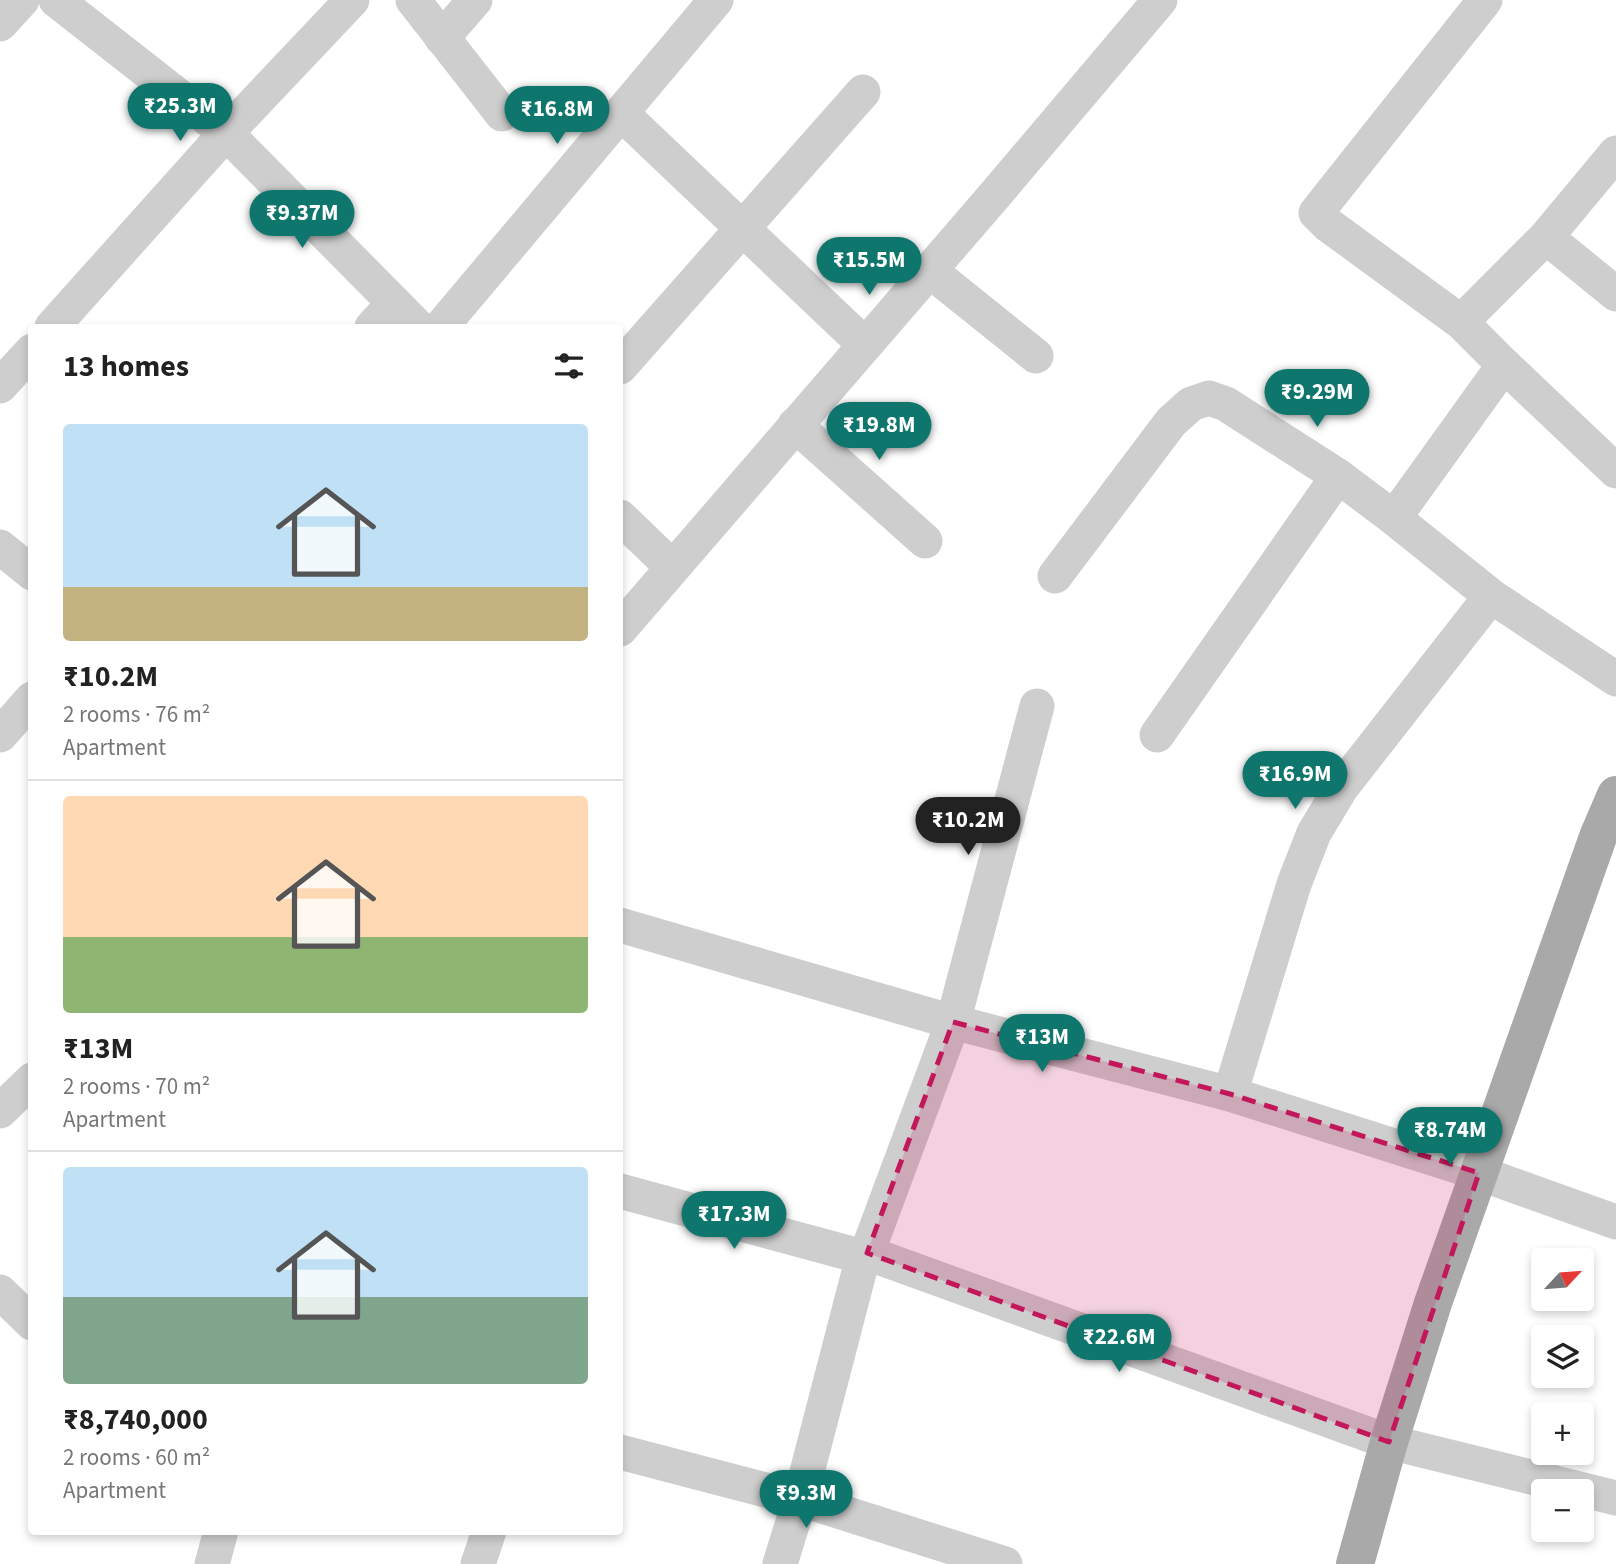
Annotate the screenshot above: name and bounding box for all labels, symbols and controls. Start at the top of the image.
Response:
pin: ₹25.3M [123,83,237,143]
pin: ₹16.8M [500,86,614,146]
text: ₹25.3M [143,89,217,122]
text: ₹16.8M [520,92,594,125]
pin: ₹9.37M [245,190,359,250]
text: ₹9.37M [265,196,339,229]
pin: ₹15.5M [812,238,926,297]
text: ₹15.5M [832,243,906,276]
text: 13 homes [63,345,189,388]
icon: filters [550,347,588,385]
pin: ₹9.29M [1260,370,1374,429]
text: ₹9.29M [1280,375,1354,408]
pin: ₹19.8M [822,402,936,462]
text: ₹19.8M [842,408,916,441]
icon: home [263,469,389,595]
text: ₹10.2M [63,655,158,698]
text: 2 rooms · 76 m² [63,698,210,731]
text: Apartment [63,731,166,764]
pin: ₹16.9M [1238,752,1352,811]
text: ₹16.9M [1258,757,1332,790]
pin: ₹10.2M [911,798,1025,857]
text: ₹10.2M [931,803,1005,836]
icon: home [263,841,389,967]
pin: ₹13M [1001,1014,1083,1074]
text: ₹13M [1015,1020,1069,1053]
text: ₹13M [63,1027,133,1070]
text: 2 rooms · 70 m² [63,1070,210,1103]
text: Apartment [63,1103,166,1136]
pin: ₹8.74M [1393,1108,1507,1167]
text: ₹8.74M [1413,1113,1487,1146]
pin: ₹17.3M [677,1192,791,1251]
text: ₹17.3M [697,1197,771,1230]
icon: home [263,1212,389,1338]
north arrow [1531,1248,1594,1311]
map controls [1531,1248,1594,1542]
pin: ₹22.6M [1062,1314,1176,1374]
text: ₹22.6M [1082,1320,1156,1353]
button: layers [1531,1325,1594,1388]
text: ₹8,740,000 [63,1398,208,1441]
button: + [1531,1402,1594,1465]
text: 2 rooms · 60 m² [63,1441,210,1474]
pin: ₹9.3M [757,1470,855,1530]
text: Apartment [63,1474,166,1507]
text: ₹9.3M [776,1476,836,1509]
button: − [1531,1479,1594,1542]

